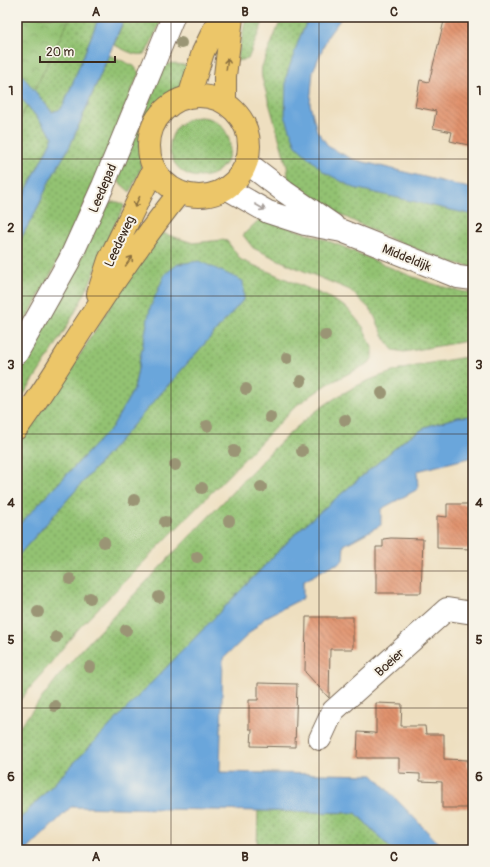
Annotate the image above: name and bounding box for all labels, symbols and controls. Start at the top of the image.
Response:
text: A [92,4,101,20]
text: B [241,4,249,20]
text: C [390,4,398,20]
scale bar [40,38,115,64]
text: 20 m [46,45,75,60]
one-way arrow [223,58,231,71]
text: 1 [8,83,14,99]
text: 1 [476,83,482,99]
street label: Leedepad [85,162,120,215]
one-way arrow [133,196,140,208]
one-way arrow [254,204,266,212]
street label: Leedeweg [101,213,139,270]
text: 2 [7,220,15,236]
text: 2 [475,220,483,236]
street label: Middeldijk [380,241,434,275]
one-way arrow [125,256,133,267]
text: 3 [7,357,15,373]
text: 3 [475,357,483,373]
text: 4 [7,495,15,511]
text: 4 [475,495,483,511]
text: 5 [7,632,15,648]
text: 5 [475,632,483,648]
street label: Boeier [372,645,408,680]
text: 6 [7,769,15,785]
text: 6 [475,769,483,785]
text: A [92,849,101,865]
text: B [241,849,249,865]
text: C [390,849,398,865]

